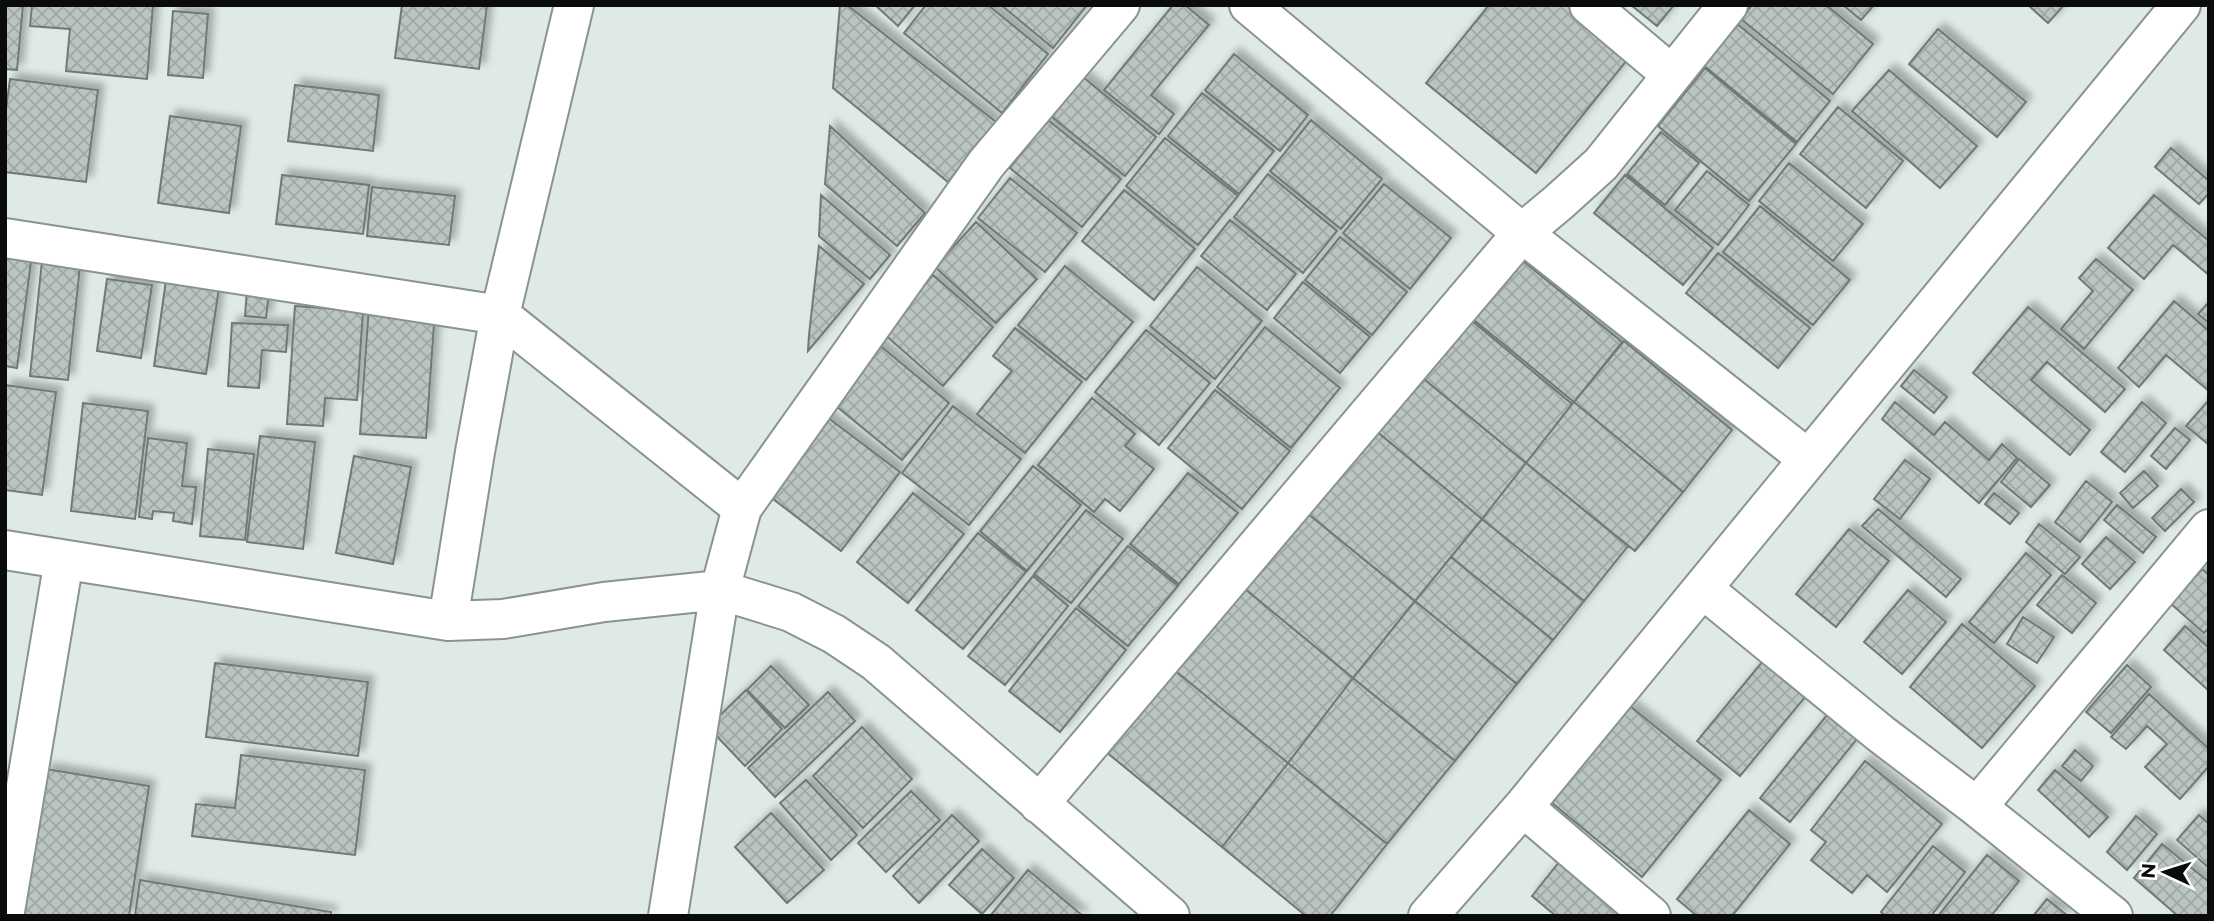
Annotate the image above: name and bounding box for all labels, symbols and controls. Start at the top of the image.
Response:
north arrow [2130,837,2200,907]
text: N [2137,862,2161,879]

